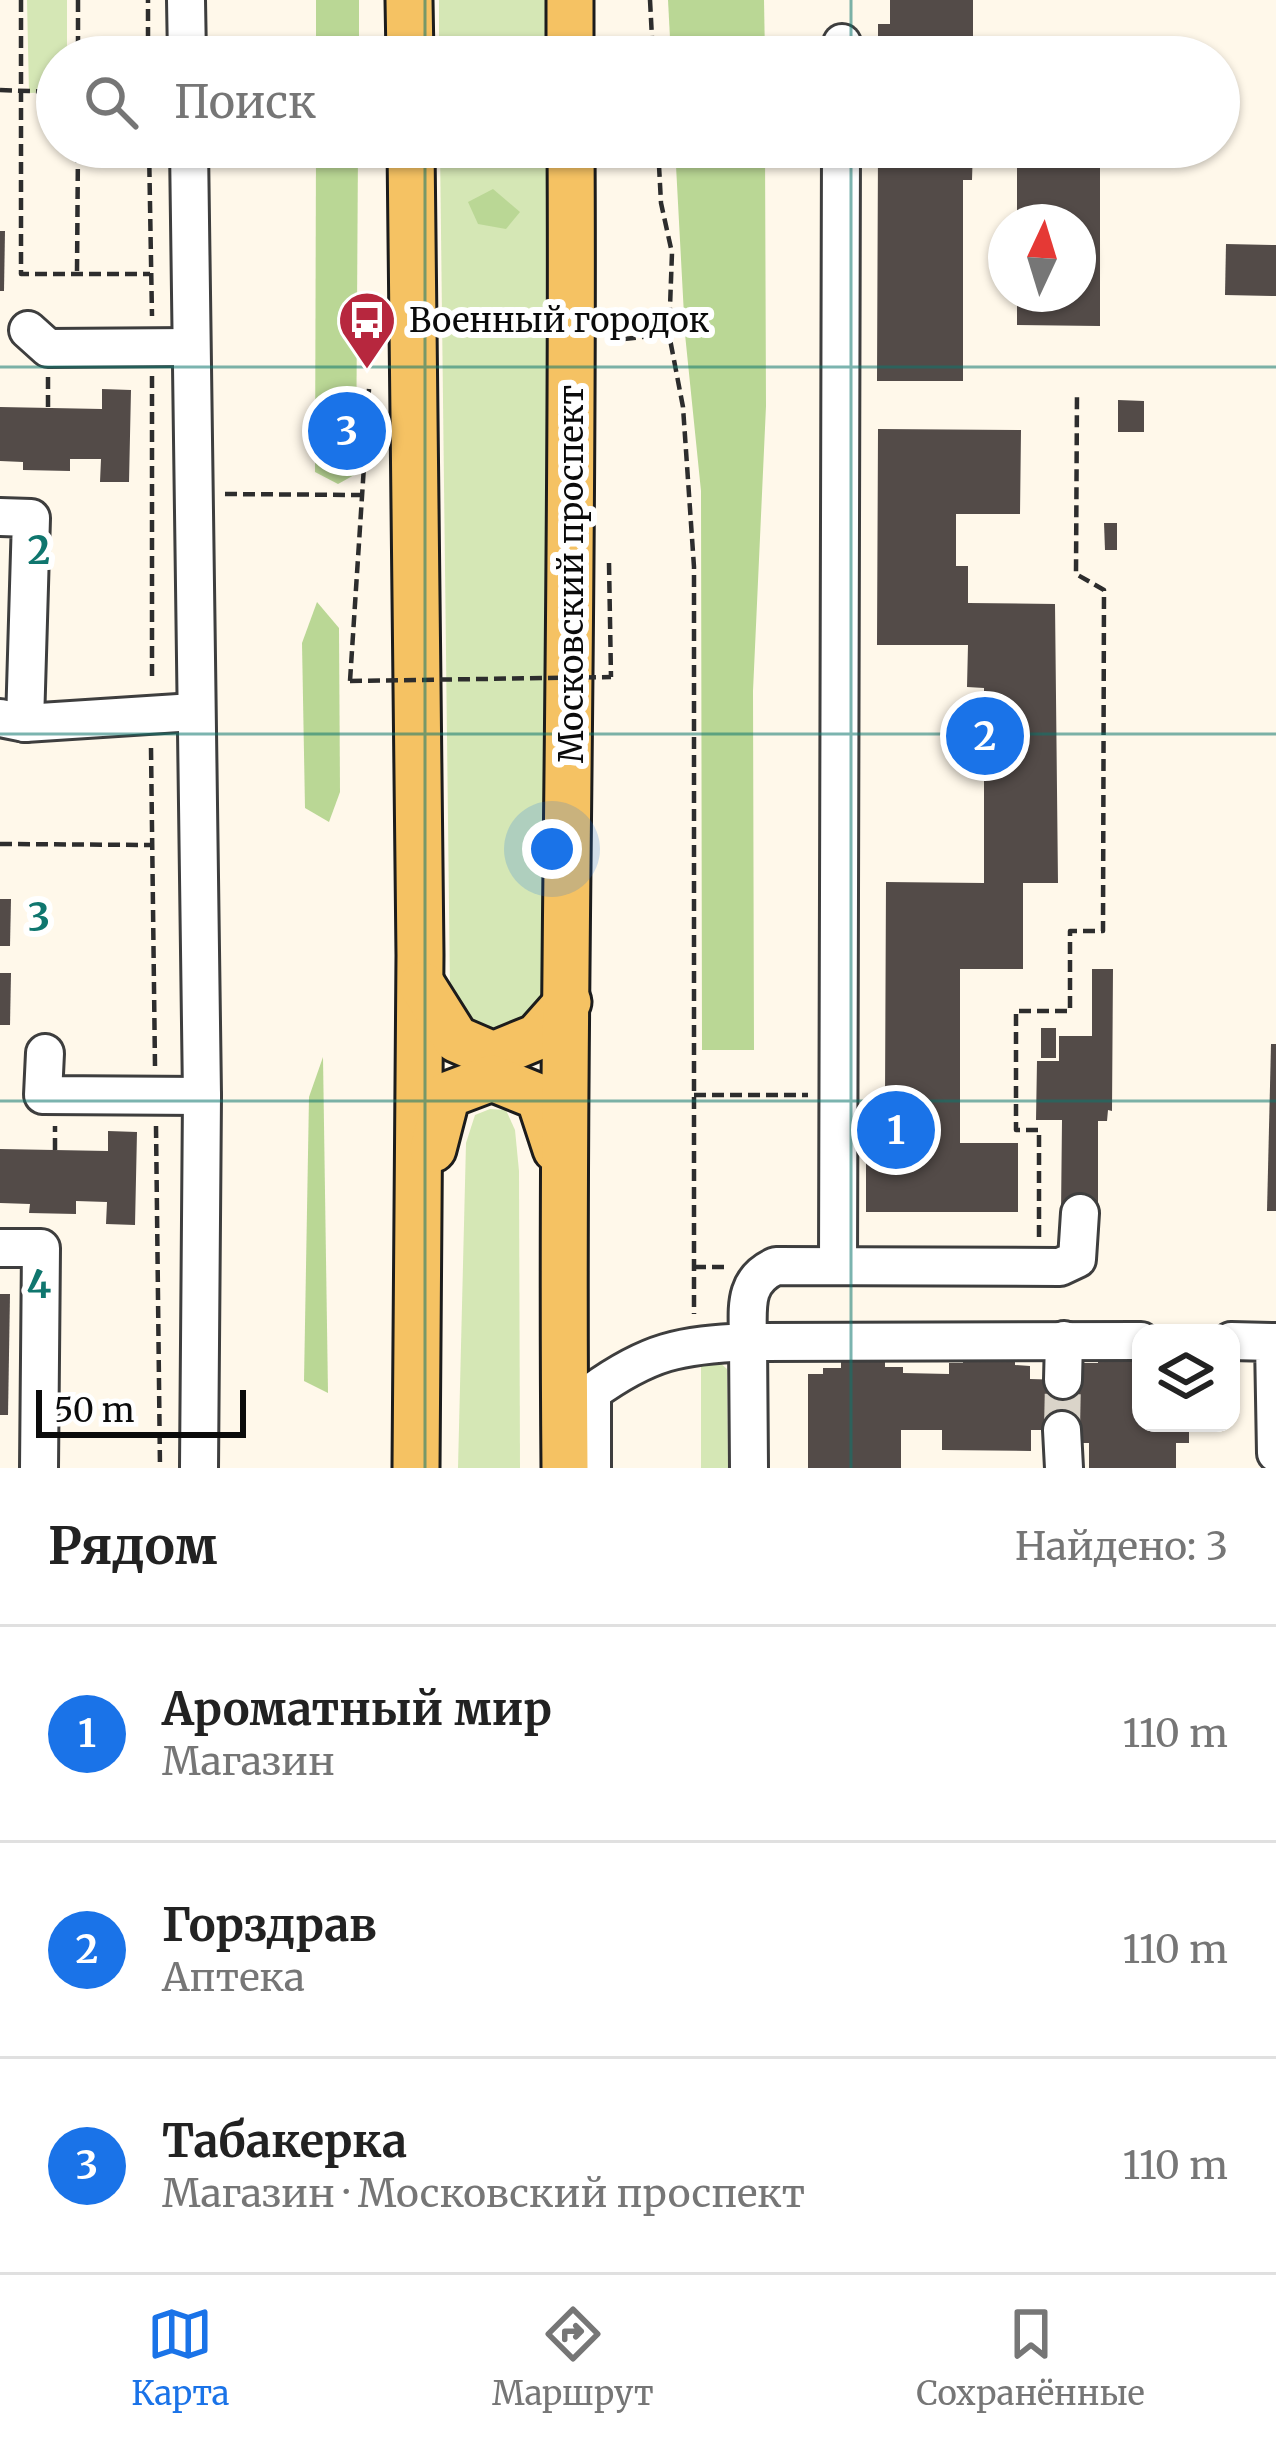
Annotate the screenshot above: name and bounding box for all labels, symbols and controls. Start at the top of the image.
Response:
search box [36,36,1240,168]
icon: search [78,69,144,135]
text: Поиск [174,74,316,130]
north arrow [988,204,1096,312]
bus stop icon: Военный городок [336,289,398,371]
place label: Военный городок [409,300,709,341]
street label: Московский проспект [551,385,592,763]
pin: 3 [308,386,386,476]
text: 2 [28,526,50,575]
pin: 2 [946,691,1024,781]
your location [522,819,582,879]
text: 3 [28,893,50,942]
pin: 1 [857,1085,935,1175]
text: 4 [27,1260,52,1309]
map controls [1132,1324,1240,1432]
button: layers [1132,1324,1240,1432]
scale bar [36,1384,246,1437]
text: 50 m [54,1390,135,1431]
text: Рядом [48,1514,217,1578]
text: Найдено: 3 [1015,1522,1228,1571]
text: Ароматный мир [162,1681,552,1737]
text: 1 [78,1709,96,1758]
text: 110 m [1123,1709,1228,1758]
text: Магазин [162,1737,335,1786]
text: Горздрав [162,1897,377,1953]
text: 2 [76,1925,98,1974]
text: 110 m [1123,1925,1228,1974]
text: Аптека [162,1953,305,2002]
text: Табакерка [162,2113,407,2169]
text: 3 [76,2141,98,2190]
text: 110 m [1123,2141,1228,2190]
text: Магазин · Московский проспект [162,2169,805,2218]
tab: Карта [131,2301,230,2414]
tab: Маршрут [492,2301,654,2414]
tab: Сохранённые [916,2301,1145,2414]

